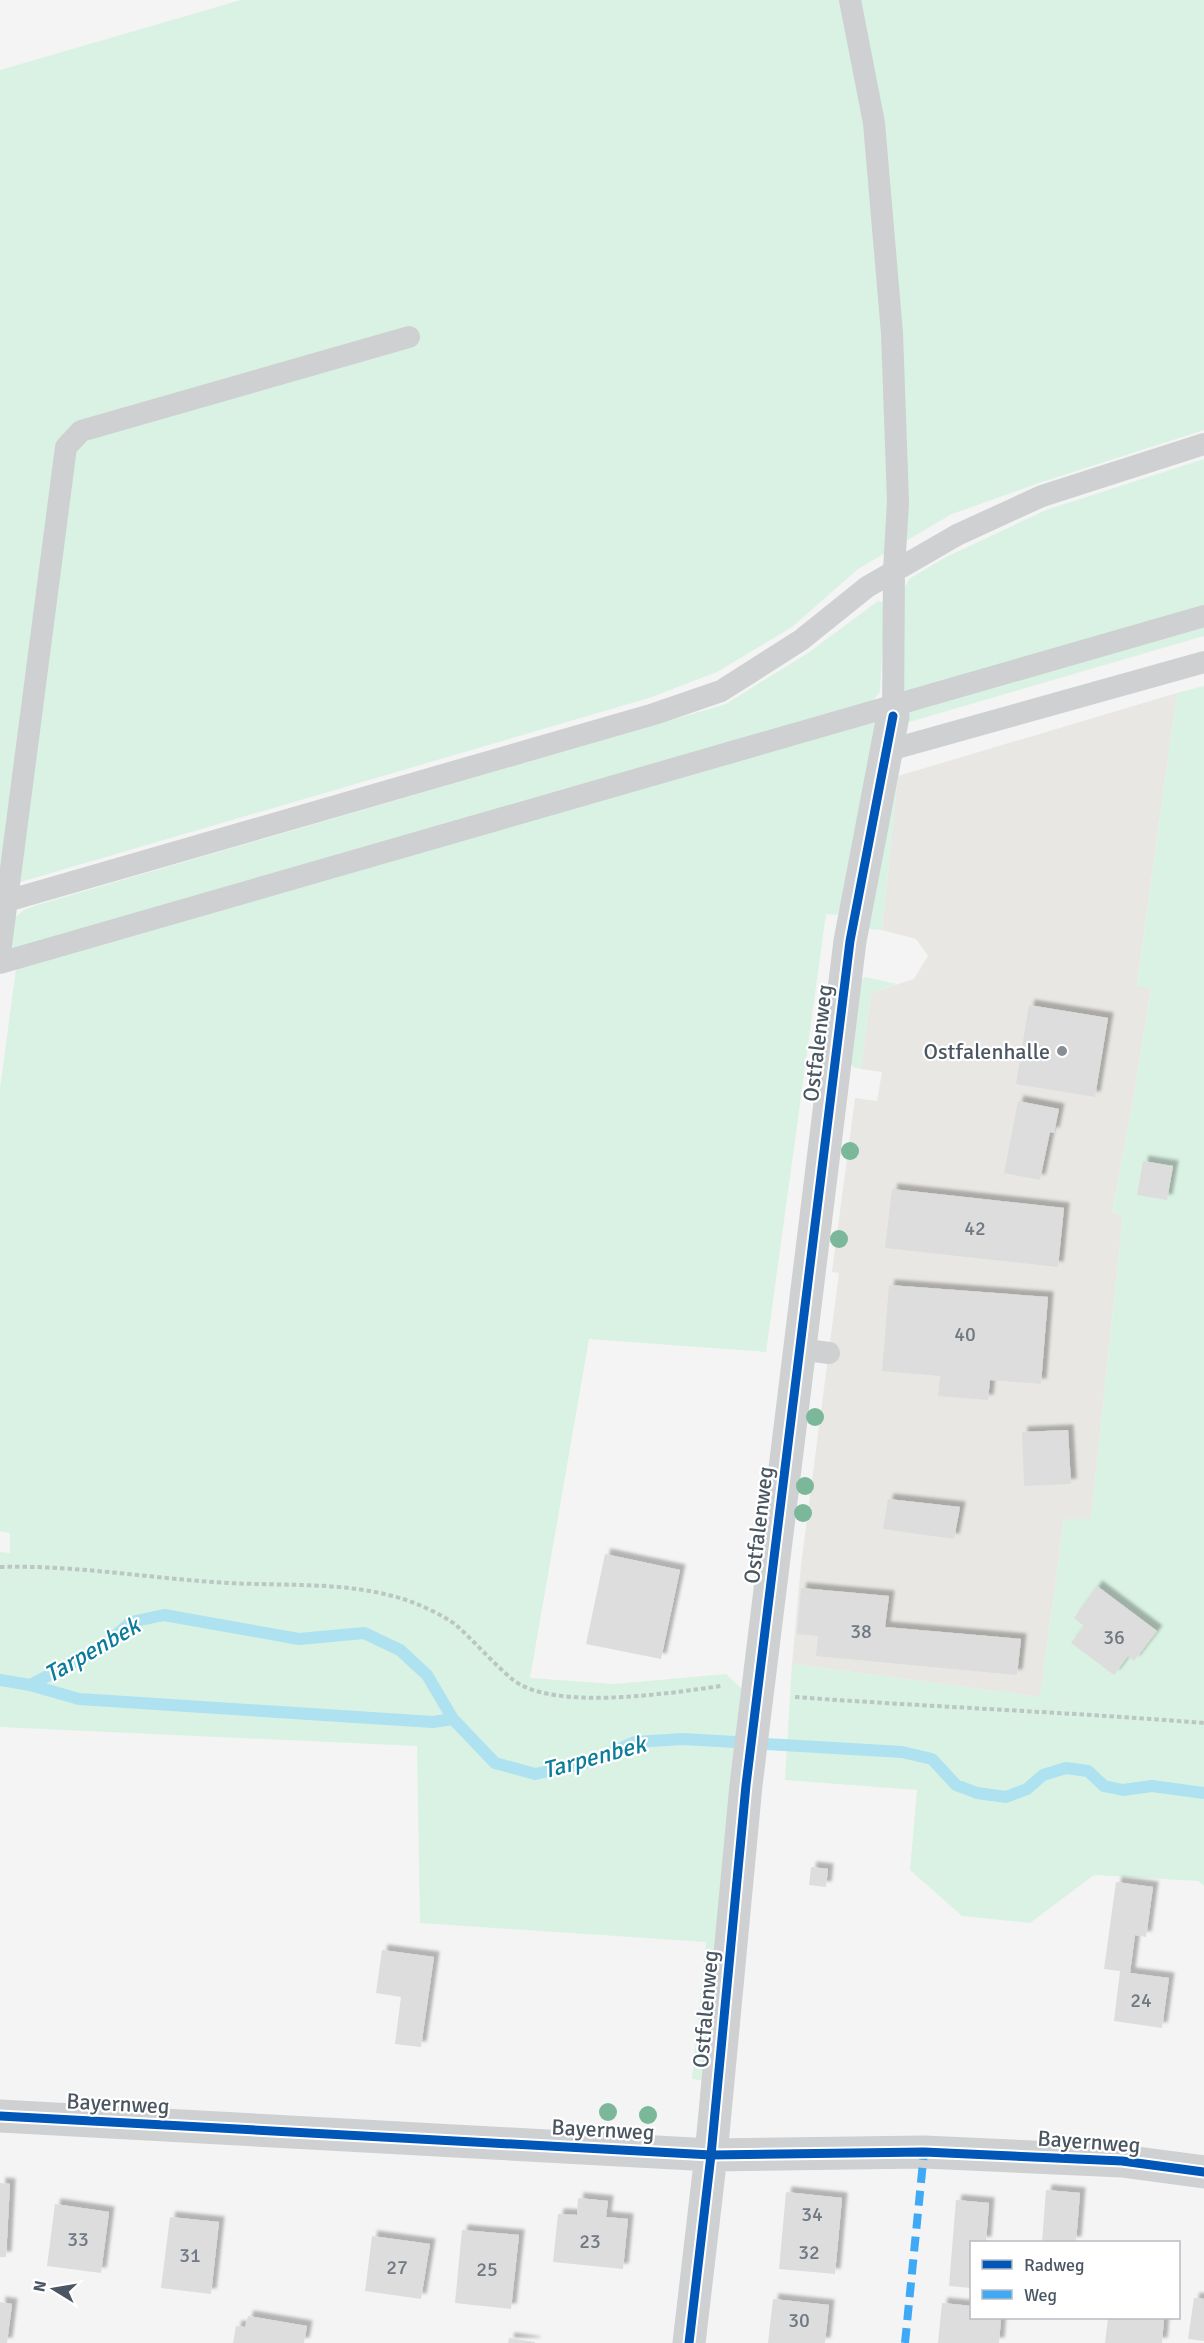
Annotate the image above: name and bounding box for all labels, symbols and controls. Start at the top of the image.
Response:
street label: Ostfalenweg [797,983,838,1103]
place label: Ostfalenhalle [923,1038,1050,1065]
marker: Ostfalenhalle [1055,1044,1069,1058]
house number: 42 [964,1216,986,1241]
house number: 40 [954,1322,976,1347]
street label: Ostfalenweg [738,1465,779,1585]
water label: Tarpenbek [39,1610,147,1689]
house number: 38 [850,1619,872,1644]
house number: 36 [1103,1625,1125,1650]
water label: Tarpenbek [539,1728,651,1785]
street label: Ostfalenweg [687,1949,724,2069]
house number: 24 [1130,1988,1152,2013]
street label: Bayernweg [66,2087,170,2120]
street label: Bayernweg [551,2113,655,2146]
street label: Bayernweg [1037,2124,1141,2159]
house number: 34 [801,2202,823,2227]
house number: 33 [67,2227,89,2252]
house number: 23 [579,2229,601,2254]
house number: 32 [798,2240,820,2265]
legend [970,2241,1180,2319]
house number: 31 [179,2243,201,2268]
text: Radweg [1024,2254,1085,2276]
house number: 27 [386,2255,408,2280]
house number: 25 [476,2257,498,2282]
north arrow [24,2259,84,2319]
text: N [29,2279,51,2294]
text: Weg [1024,2284,1057,2306]
house number: 30 [788,2308,810,2333]

